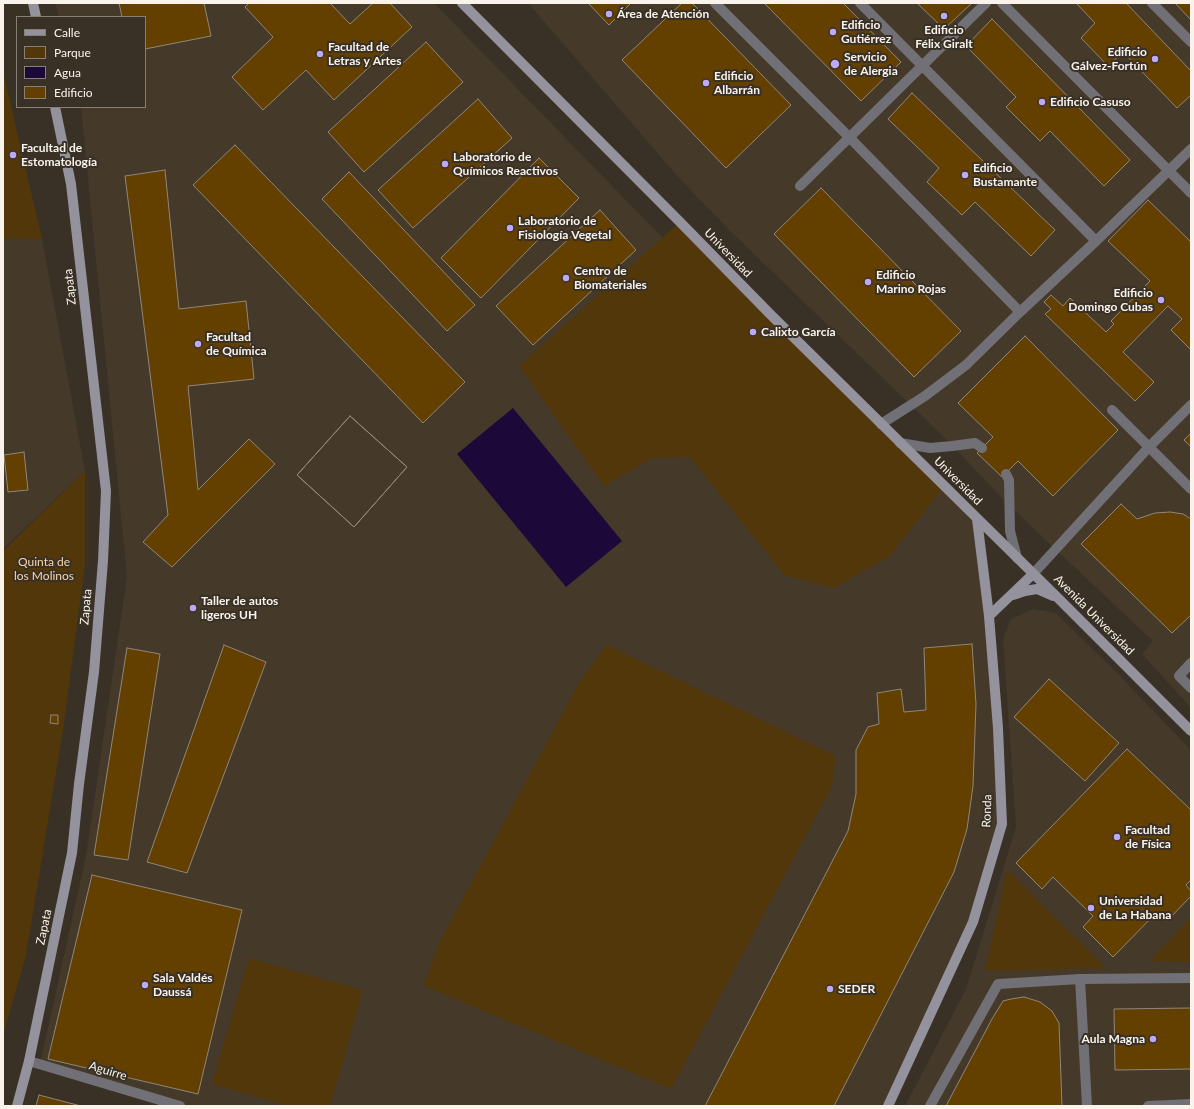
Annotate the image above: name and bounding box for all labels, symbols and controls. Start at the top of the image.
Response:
place label: Área de Atención [617,7,709,21]
marker: Área de Atención [604,9,614,19]
marker: Edificio Félix Giralt [939,11,949,21]
legend [16,16,146,108]
place label: Edificio Gutiérrez [841,18,891,46]
place label: Edificio Félix Giralt [915,23,973,51]
text: Calle [54,25,80,40]
marker: Edificio Gutiérrez [828,27,838,37]
place label: Facultad de Letras y Artes [328,40,402,68]
text: Parque [54,45,91,60]
place label: Edificio Gálvez-Fortún [1071,45,1147,73]
marker: Facultad de Letras y Artes [315,49,325,59]
place label: Servicio de Alergia [844,50,898,78]
marker: Edificio Gálvez-Fortún [1150,54,1160,64]
marker: Servicio de Alergia [829,58,841,70]
text: Agua [54,65,81,80]
place label: Edificio Albarrán [714,69,760,97]
marker: Edificio Albarrán [701,78,711,88]
text: Edificio [54,85,93,100]
place label: Edificio Casuso [1050,95,1131,109]
marker: Edificio Casuso [1037,97,1047,107]
place label: Facultad de Estomatología [21,141,97,169]
marker: Facultad de Estomatología [8,150,18,160]
place label: Laboratorio de Químicos Reactivos [453,150,558,178]
marker: Laboratorio de Químicos Reactivos [440,159,450,169]
place label: Edificio Bustamante [973,161,1037,189]
marker: Edificio Bustamante [960,170,970,180]
place label: Laboratorio de Fisiología Vegetal [518,214,611,242]
marker: Laboratorio de Fisiología Vegetal [505,223,515,233]
street label: Universidad [701,226,755,280]
place label: Centro de Biomateriales [574,264,647,292]
street label: Zapata [61,268,79,306]
place label: Edificio Marino Rojas [876,268,946,296]
marker: Centro de Biomateriales [561,273,571,283]
marker: Edificio Marino Rojas [863,277,873,287]
place label: Edificio Domingo Cubas [1068,286,1153,314]
marker: Edificio Domingo Cubas [1156,295,1166,305]
place label: Calixto García [761,325,836,339]
marker: Calixto García [748,327,758,337]
place label: Facultad de Química [206,330,267,358]
marker: Facultad de Química [193,339,203,349]
street label: Universidad [931,454,985,508]
park label: Quinta de los Molinos [14,555,74,583]
street label: Avenida Universidad [1051,572,1137,658]
street label: Zapata [77,588,95,626]
place label: Taller de autos ligeros UH [201,594,278,622]
marker: Taller de autos ligeros UH [188,603,198,613]
street label: Ronda [979,794,995,828]
place label: Facultad de Física [1125,823,1171,851]
marker: Facultad de Física [1112,832,1122,842]
place label: Universidad de La Habana [1099,894,1171,922]
marker: Universidad de La Habana [1086,903,1096,913]
street label: Zapata [33,908,55,946]
place label: Sala Valdés Daussá [153,971,213,999]
marker: Sala Valdés Daussá [140,980,150,990]
place label: SEDER [838,982,875,996]
marker: SEDER [825,984,835,994]
place label: Aula Magna [1082,1032,1145,1046]
marker: Aula Magna [1148,1034,1158,1044]
street label: Aguirre [87,1058,129,1084]

